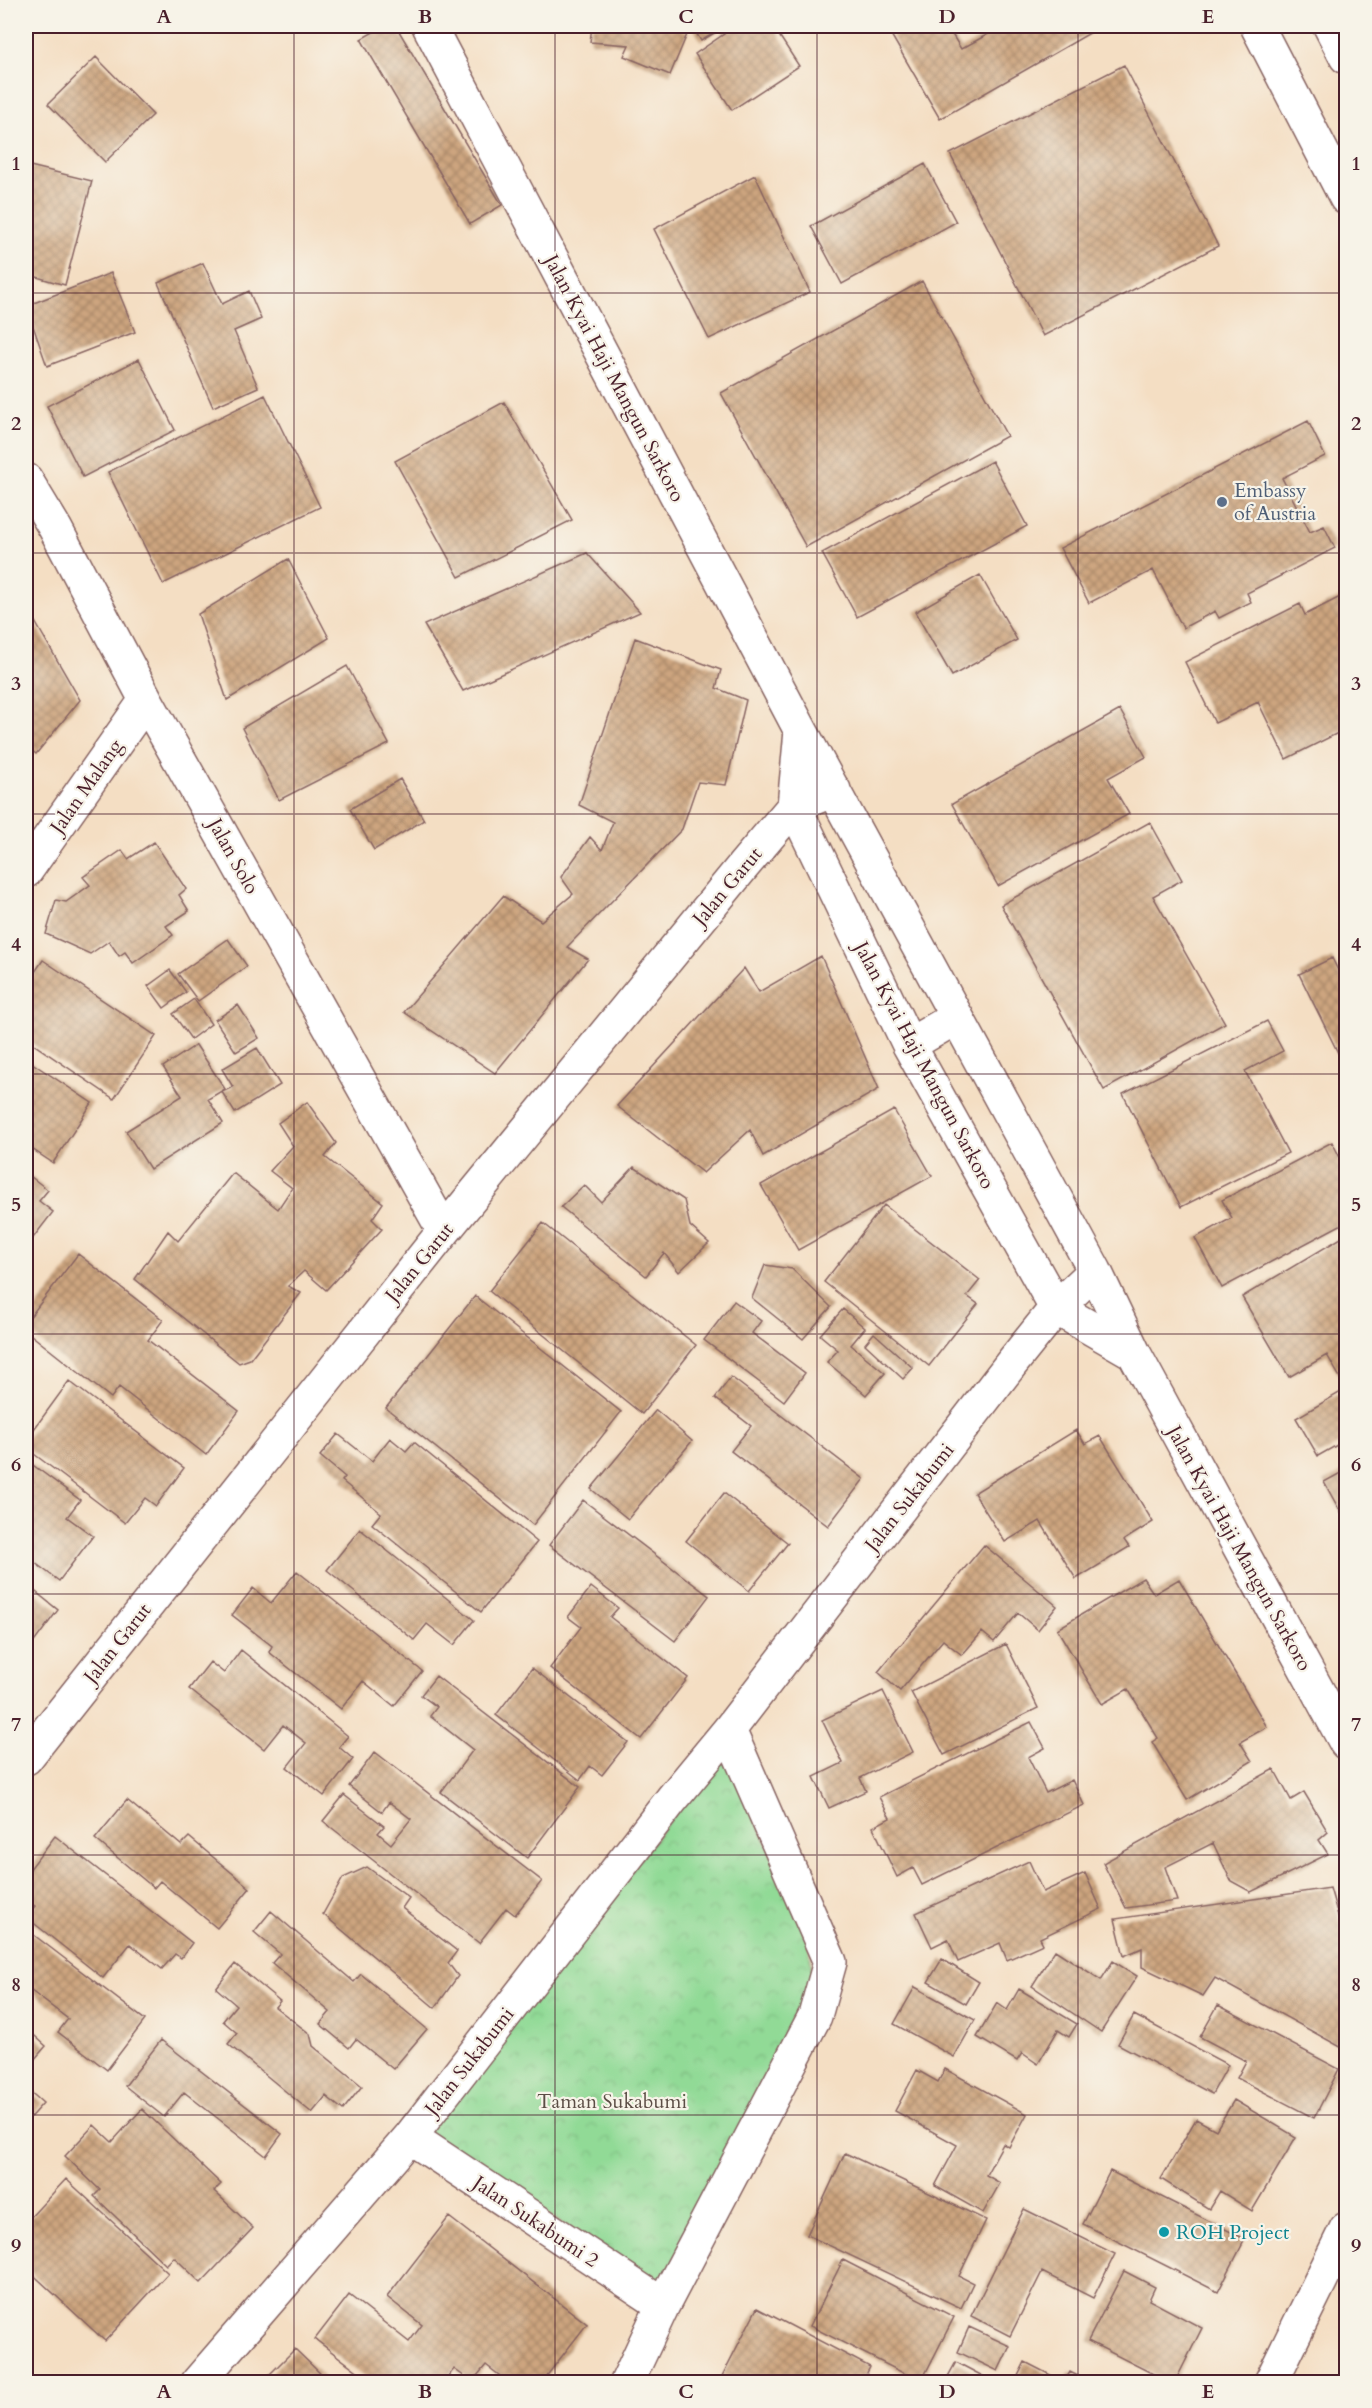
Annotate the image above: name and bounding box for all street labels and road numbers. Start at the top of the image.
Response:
street label: Jalan Kyai Haji Mangun Sarkoro [536,247,691,507]
street label: Jalan Malang [42,733,129,841]
street label: Jalan Solo [200,811,265,899]
street label: Jalan Garut [685,841,769,934]
street label: Jalan Kyai Haji Mangun Sarkoro [846,934,1001,1194]
street label: Jalan Garut [377,1216,460,1310]
street label: Jalan Kyai Haji Mangun Sarkoro [1159,1418,1318,1676]
street label: Jalan Sukabumi [857,1437,960,1559]
street label: Jalan Garut [76,1597,158,1691]
street label: Jalan Sukabumi [417,2001,520,2123]
street label: Jalan Sukabumi 2 [465,2168,604,2273]

